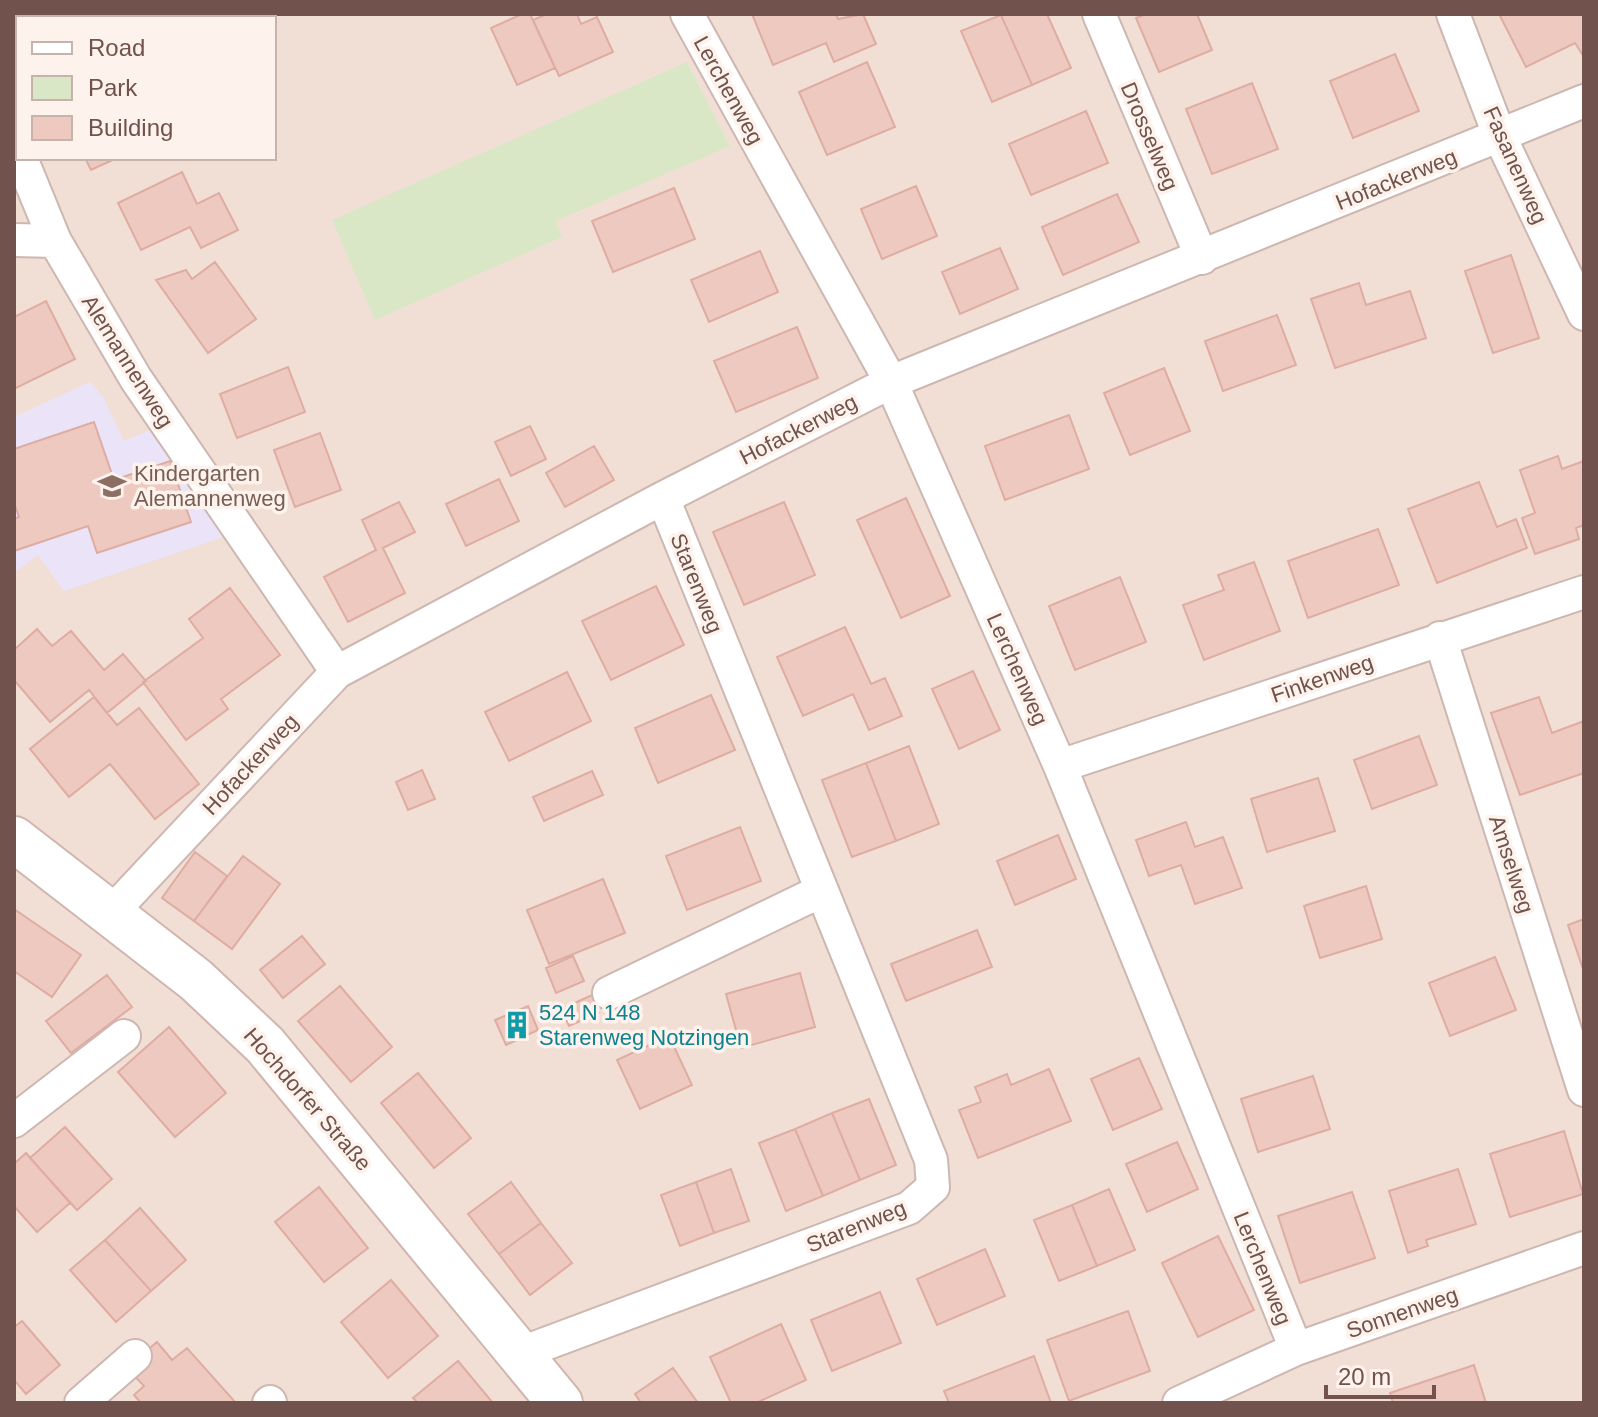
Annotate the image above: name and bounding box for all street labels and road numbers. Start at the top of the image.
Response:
street label: Lerchenweg [689,32,769,149]
street label: Drosselweg [1116,78,1184,194]
street label: Fasanenweg [1479,103,1553,228]
street label: Hofackerweg [1332,144,1460,215]
street label: Alemannenweg [77,290,178,432]
street label: Hofackerweg [735,389,861,470]
street label: Starenweg [665,530,728,637]
street label: Lerchenweg [982,609,1053,729]
street label: Finkenweg [1268,649,1377,708]
street label: Hofackerweg [197,709,303,820]
street label: Amselweg [1484,812,1539,916]
street label: Hochdorfer Straße [239,1023,376,1176]
street label: Starenweg [803,1195,910,1258]
street label: Lerchenweg [1228,1208,1297,1328]
street label: Sonnenweg [1343,1282,1461,1343]

